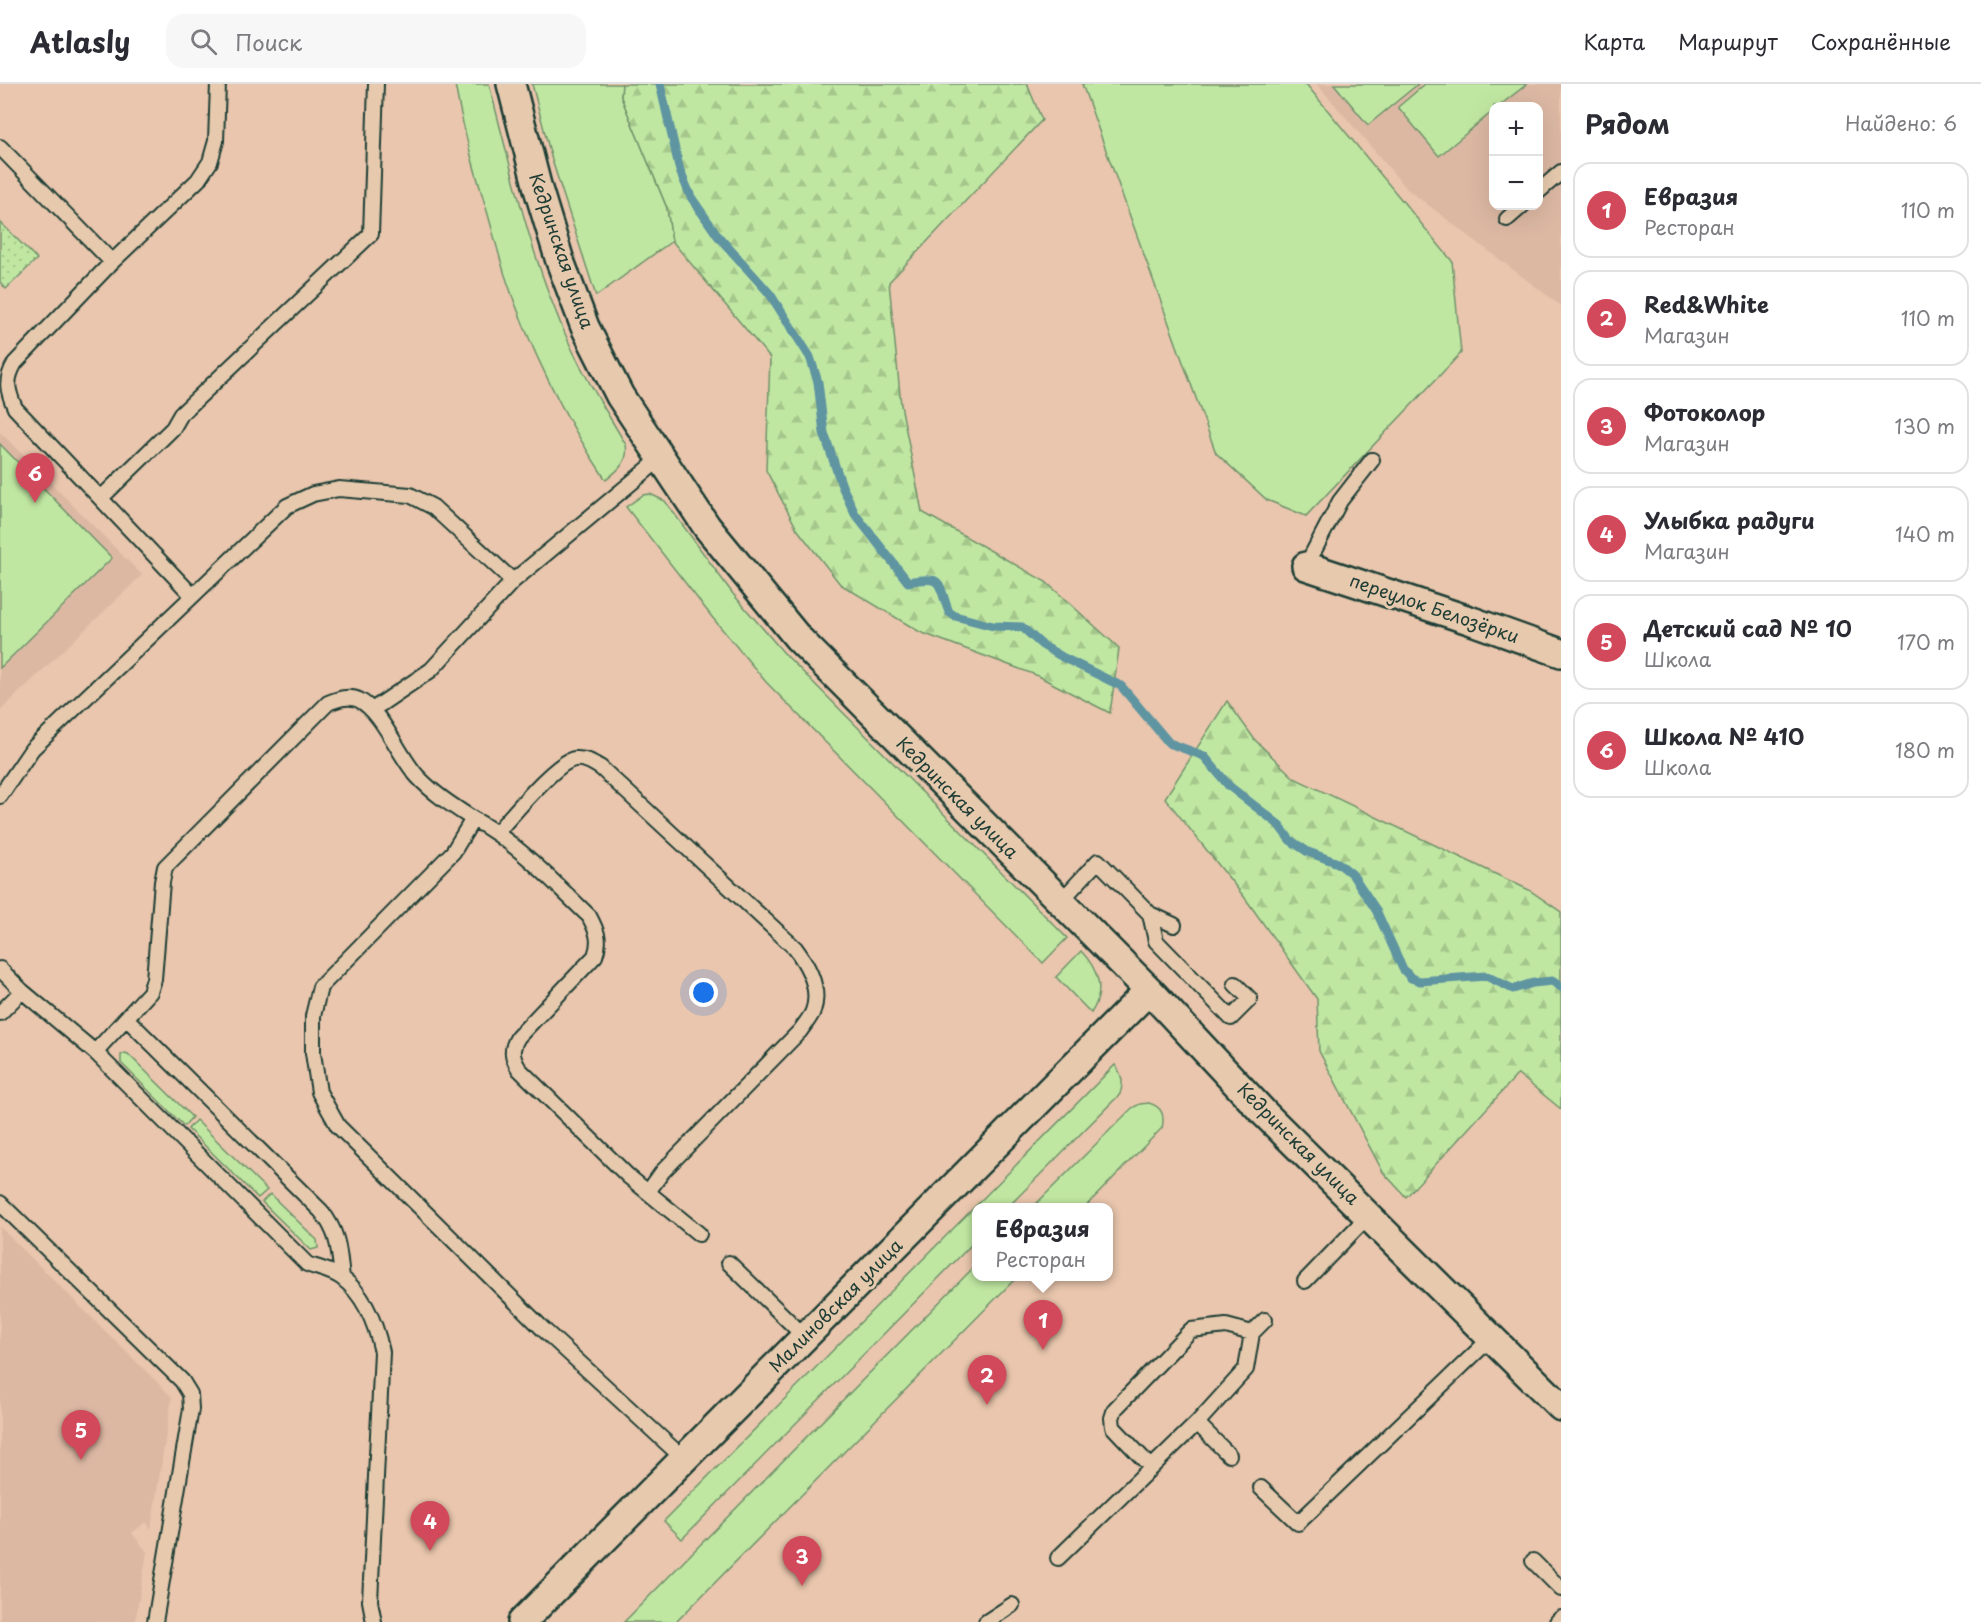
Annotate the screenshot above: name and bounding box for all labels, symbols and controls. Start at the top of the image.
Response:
search box [166,14,586,68]
text: Atlasly [30,20,130,63]
icon: search [187,25,220,58]
text: Поиск [235,25,302,58]
text: Карта [1584,25,1645,57]
text: Маршрут [1678,25,1778,57]
text: Сохранённые [1811,25,1951,57]
map controls [1489,102,1543,210]
button: + [1489,102,1543,156]
text: Рядом [1585,104,1670,143]
text: Найдено: 6 [1845,108,1957,138]
button: − [1489,156,1543,210]
street label: Кедринская улица [523,169,602,333]
text: Евразия [1644,179,1738,212]
text: 1 [1602,195,1611,225]
text: 110 m [1901,195,1955,225]
text: Ресторан [1644,212,1735,242]
text: Red&White [1644,287,1769,320]
text: 2 [1599,303,1614,333]
text: 110 m [1901,303,1955,333]
text: Магазин [1644,320,1730,350]
text: Фотоколор [1644,395,1765,428]
text: 3 [1600,411,1613,441]
text: 130 m [1895,411,1955,441]
text: Магазин [1644,428,1730,458]
pin: 6 [15,454,54,503]
text: Улыбка радуги [1644,503,1815,536]
text: 4 [1600,519,1613,549]
text: 140 m [1895,519,1955,549]
text: Магазин [1644,536,1730,566]
street label: переулок Белозёрки [1346,566,1523,649]
text: Детский сад № 10 [1644,611,1852,644]
text: 5 [1600,627,1613,657]
text: 170 m [1897,627,1955,657]
text: Школа [1644,644,1711,674]
text: Школа № 410 [1644,719,1804,752]
street label: Кедринская улица [891,730,1026,865]
text: 6 [1599,735,1614,765]
text: 180 m [1895,735,1955,765]
text: Школа [1644,752,1711,782]
your location [689,978,718,1007]
street label: Кедринская улица [1232,1076,1367,1211]
popup [972,1203,1113,1281]
text: Евразия [995,1211,1090,1244]
street label: Малиновская улица [762,1231,909,1378]
text: Ресторан [995,1244,1086,1274]
pin: 1 [1024,1300,1062,1350]
pin: 2 [968,1356,1006,1405]
pin: 5 [62,1410,100,1460]
pin: 4 [410,1502,450,1551]
pin: 3 [782,1536,822,1586]

